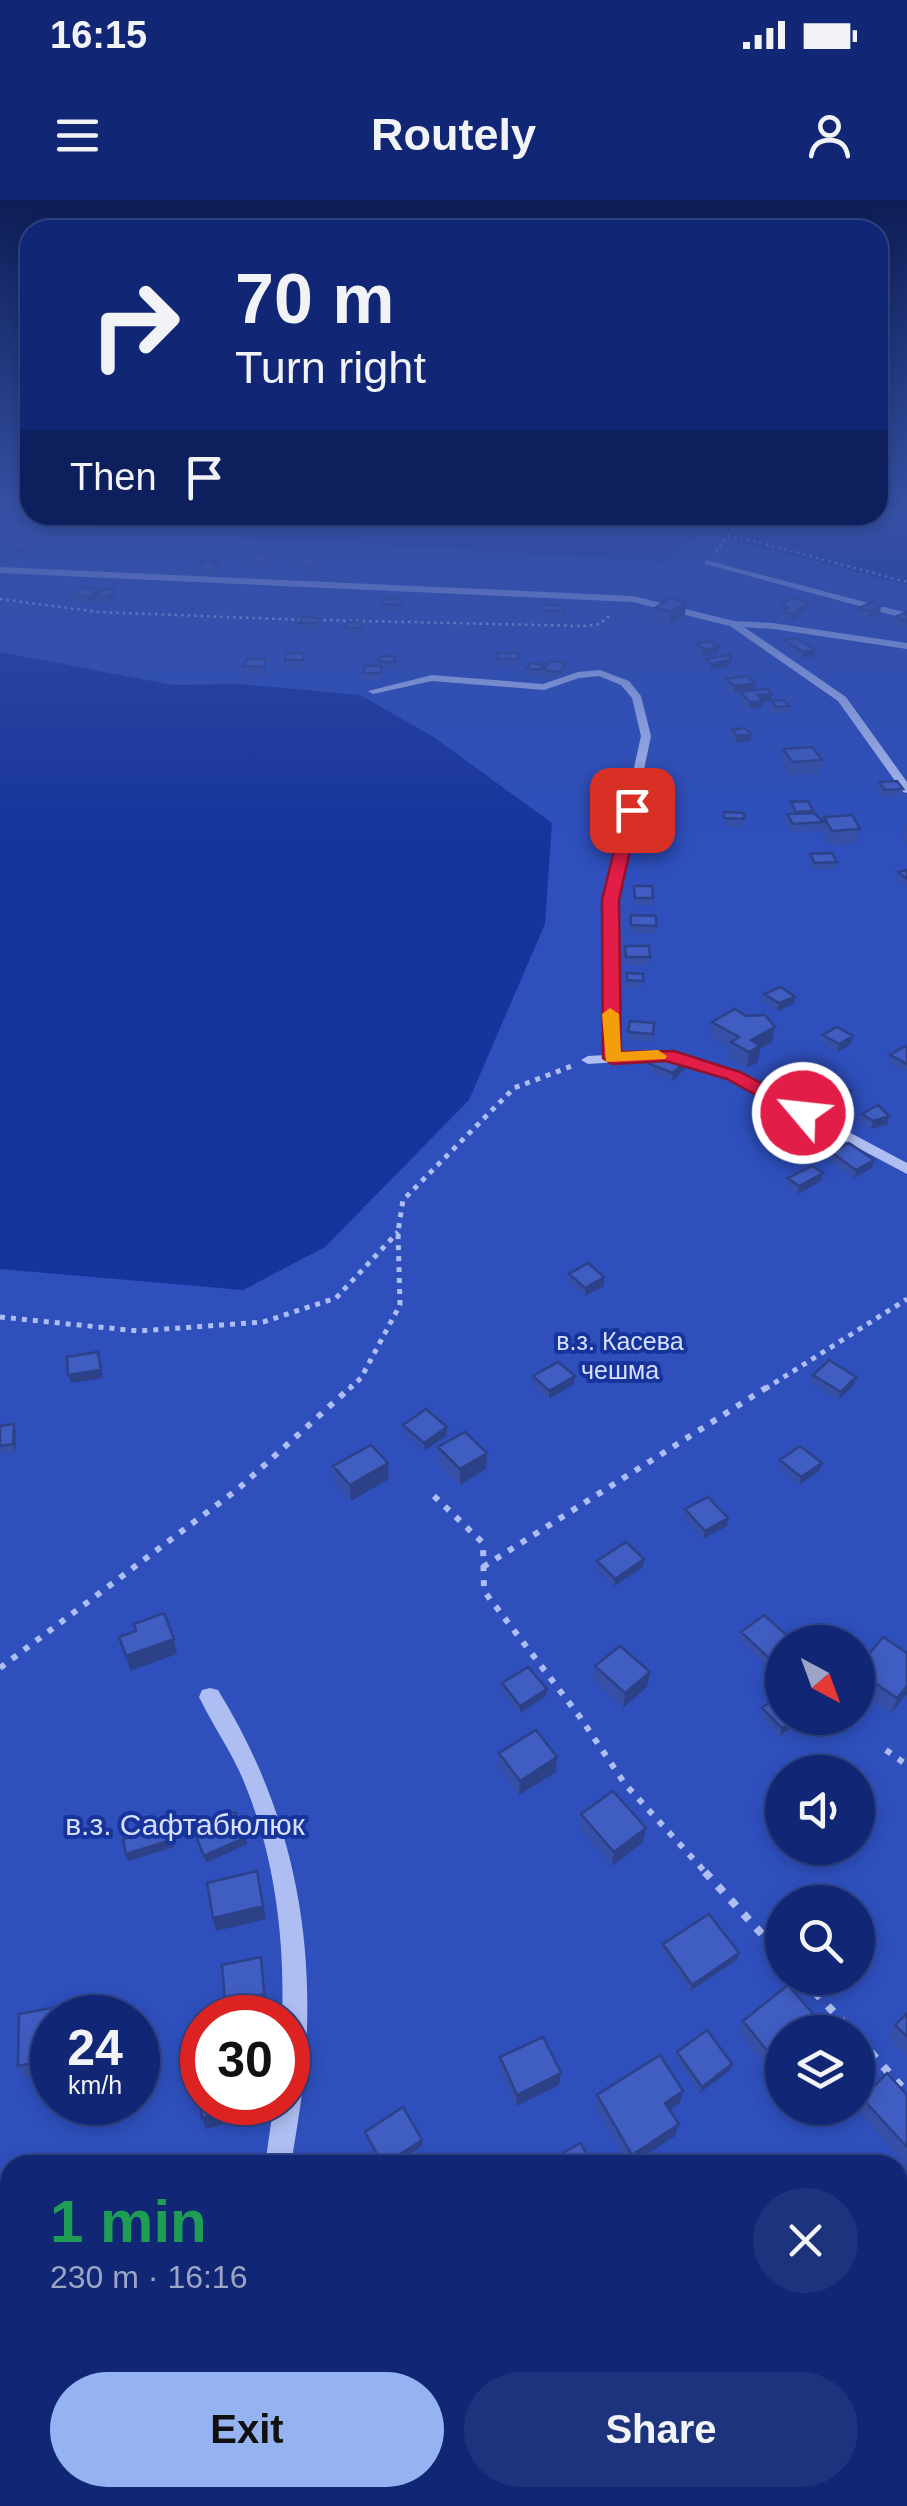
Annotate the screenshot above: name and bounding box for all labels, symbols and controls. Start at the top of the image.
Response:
text: 16:15 [50,14,147,56]
icon: menu [50,108,105,163]
icon: person [802,108,857,163]
text: Routely [371,109,536,160]
icon: right [70,260,200,390]
text: 70 m [235,260,395,338]
text: Turn right [235,342,426,393]
icon: arrive [177,450,232,505]
text: Then [70,456,157,498]
pin [590,768,675,853]
icon: arrive [605,783,660,838]
position arrow [751,1061,855,1165]
park label: в.з. Касева чешма [556,1327,684,1384]
north arrow [765,1625,875,1735]
map controls [765,1625,875,2125]
button: sound [765,1755,875,1865]
park label: в.з. Сафтабюлюк [65,1808,306,1841]
button: search [765,1885,875,1995]
speed limit sign: 30 [180,1995,310,2125]
button: layers [765,2015,875,2125]
text: 24 [67,2020,123,2076]
text: km/h [68,2071,122,2099]
text: 1 min [50,2188,207,2255]
button: close [753,2188,858,2293]
text: 230 m · 16:16 [50,2259,247,2295]
button: Exit [50,2372,444,2487]
button: Share [464,2372,858,2487]

